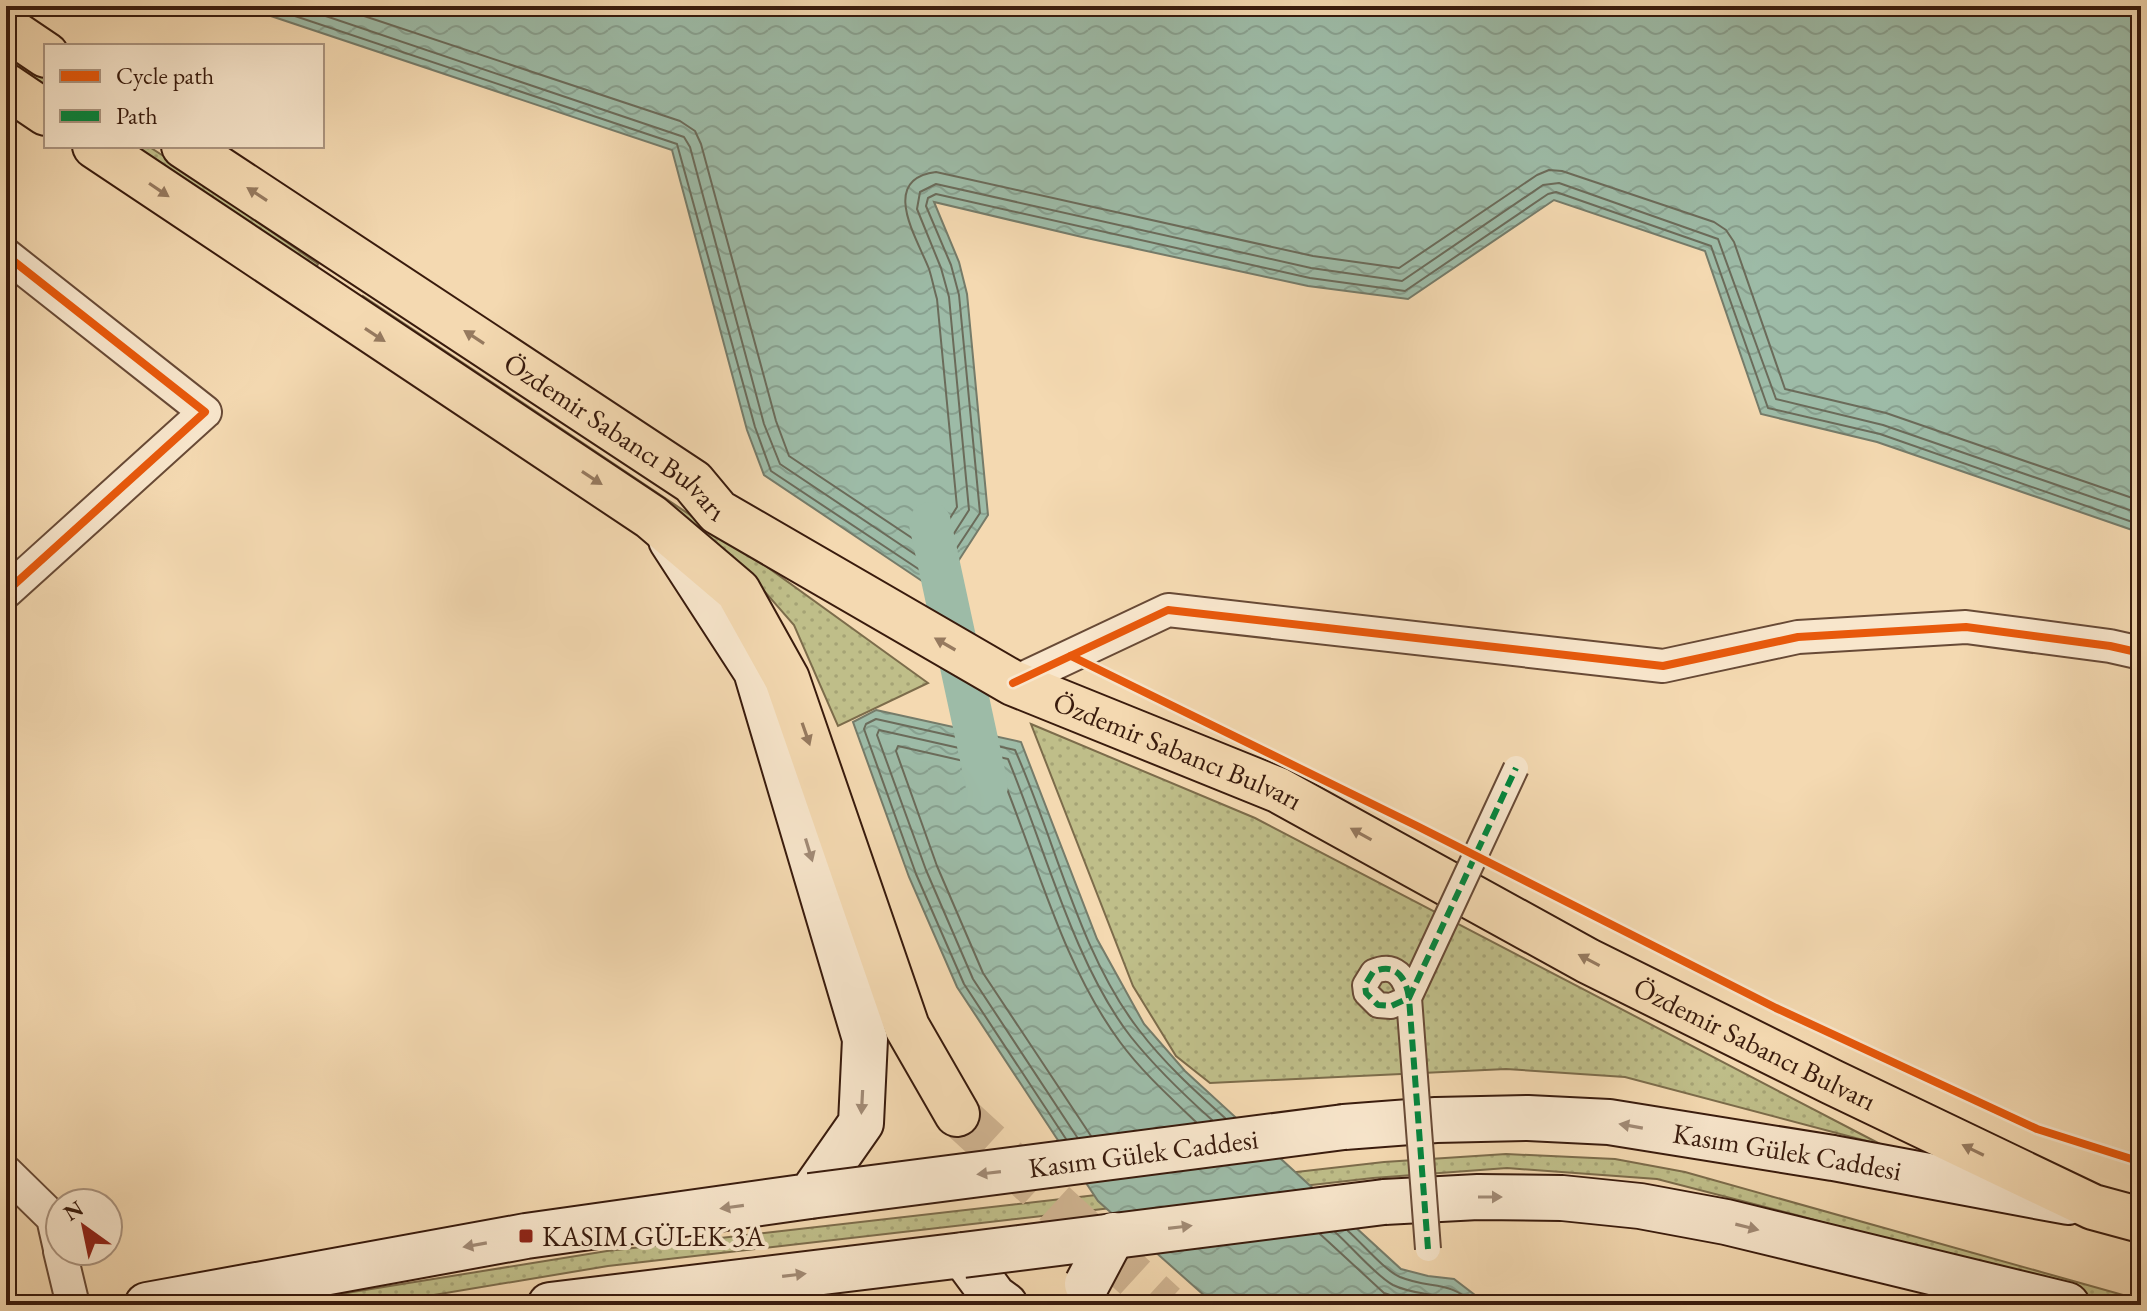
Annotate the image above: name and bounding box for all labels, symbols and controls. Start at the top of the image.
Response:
legend [44,44,324,148]
text: Cycle path [116,60,214,91]
text: Path [116,100,158,131]
one-way arrow [149,182,170,197]
one-way arrow [246,187,267,202]
one-way arrow [364,327,386,341]
one-way arrow [463,330,484,345]
street label: Özdemir Sabancı Bulvarı [497,344,730,530]
one-way arrow [581,470,603,485]
one-way arrow [934,637,956,651]
street label: Özdemir Sabancı Bulvarı [1048,683,1309,818]
one-way arrow [800,723,813,747]
one-way arrow [1350,827,1373,841]
one-way arrow [803,839,816,863]
one-way arrow [1577,954,1600,967]
street label: Özdemir Sabancı Bulvarı [1628,969,1882,1118]
one-way arrow [855,1090,868,1115]
street label: Kasım Gülek Caddesi [1670,1115,1905,1188]
one-way arrow [1618,1119,1643,1131]
street label: Kasım Gülek Caddesi [1026,1120,1260,1186]
one-way arrow [1961,1143,1984,1157]
one-way arrow [976,1167,1001,1180]
north arrow [44,1187,124,1267]
one-way arrow [1478,1191,1503,1203]
text: N [58,1194,89,1228]
one-way arrow [719,1201,744,1214]
place label: KASIM GÜLEK 3A [542,1218,765,1254]
one-way arrow [1167,1220,1192,1233]
one-way arrow [1735,1222,1760,1234]
marker: KASIM GÜLEK 3A [517,1227,535,1245]
one-way arrow [462,1239,487,1252]
one-way arrow [782,1268,807,1281]

